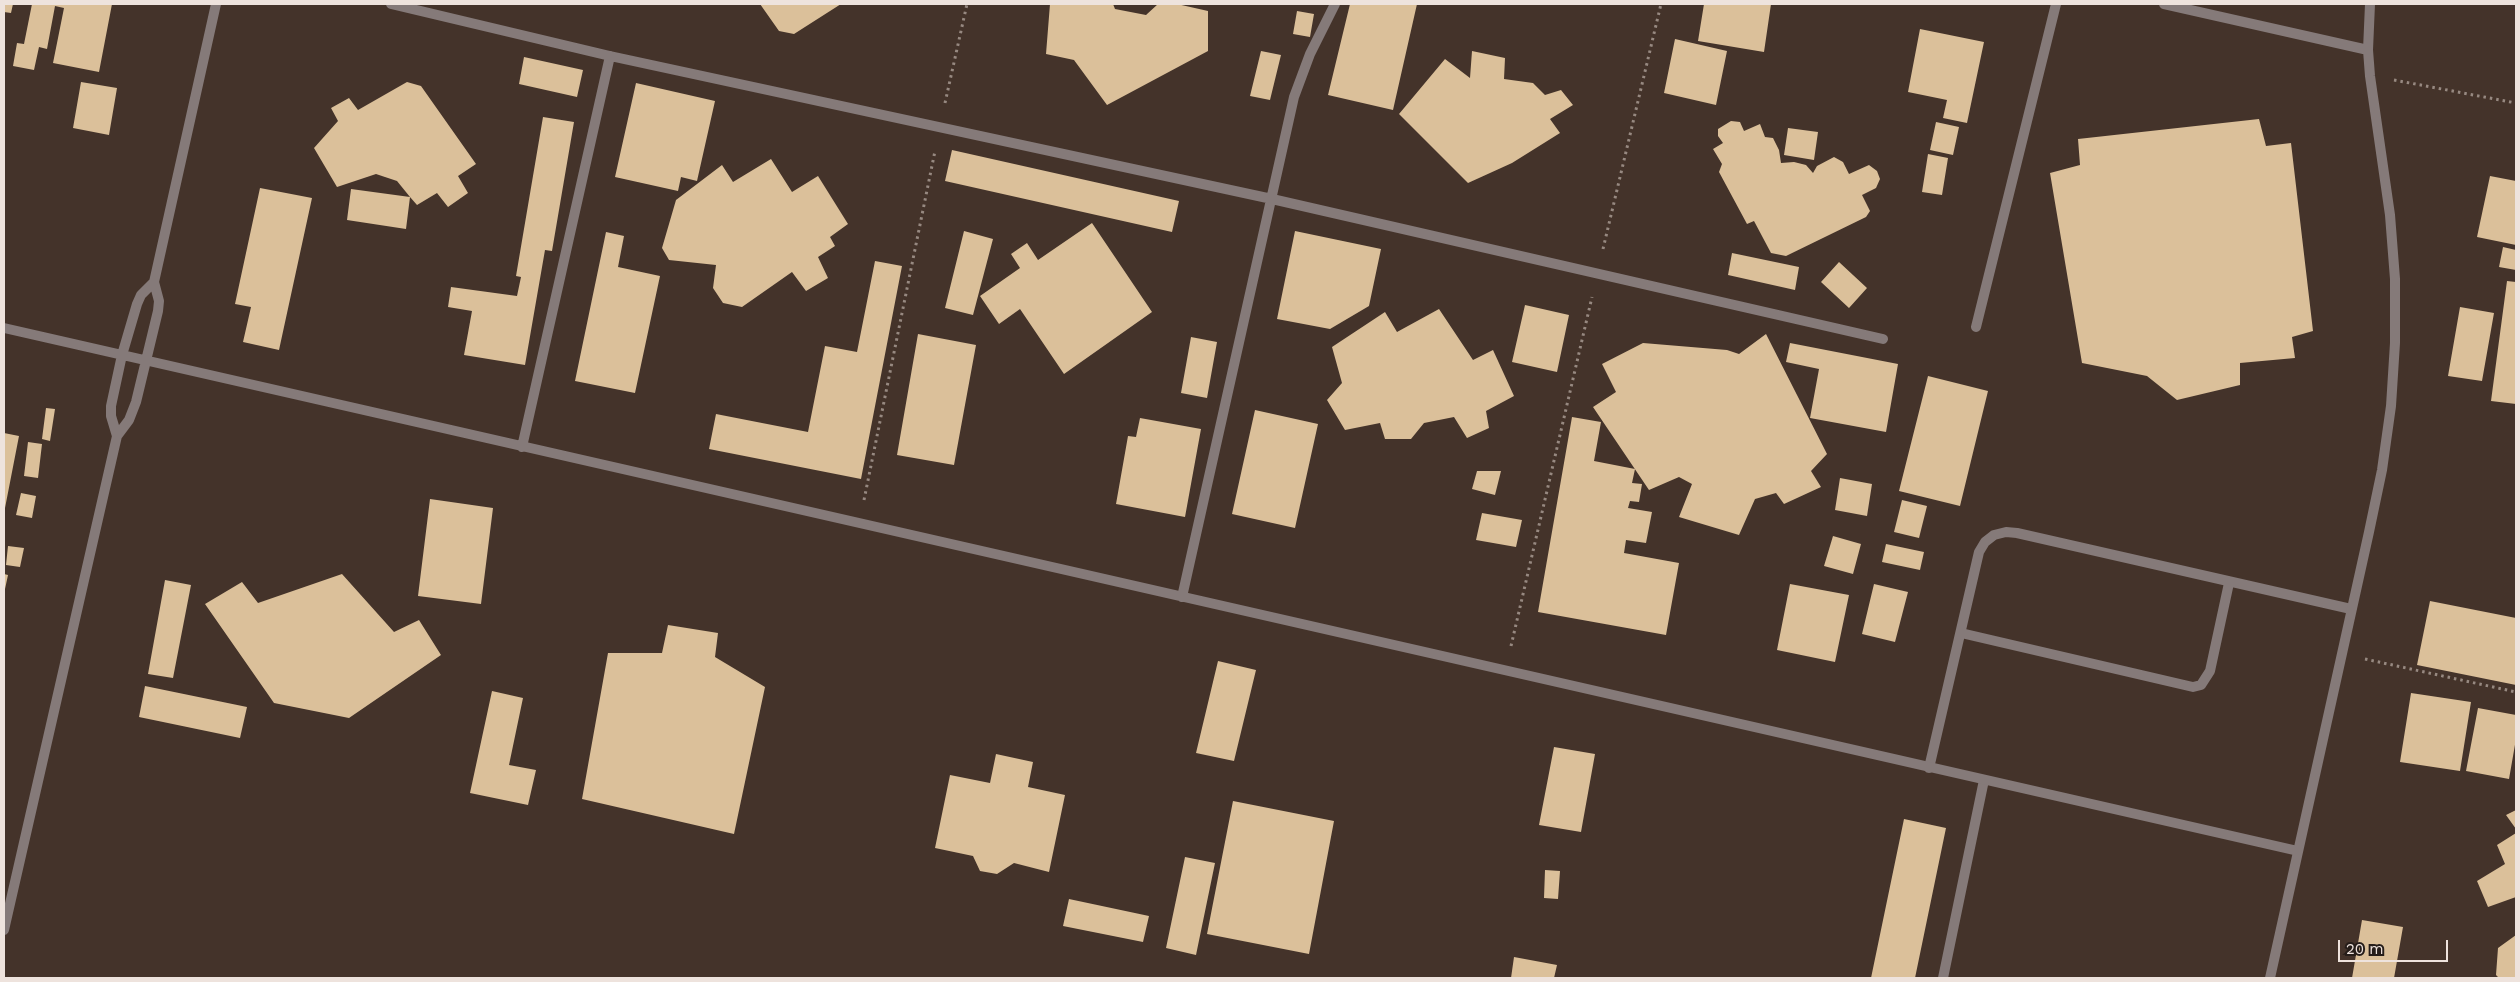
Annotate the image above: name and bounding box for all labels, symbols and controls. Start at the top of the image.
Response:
scale bar [2340,930,2450,962]
text: 20 m [2346,940,2384,958]

